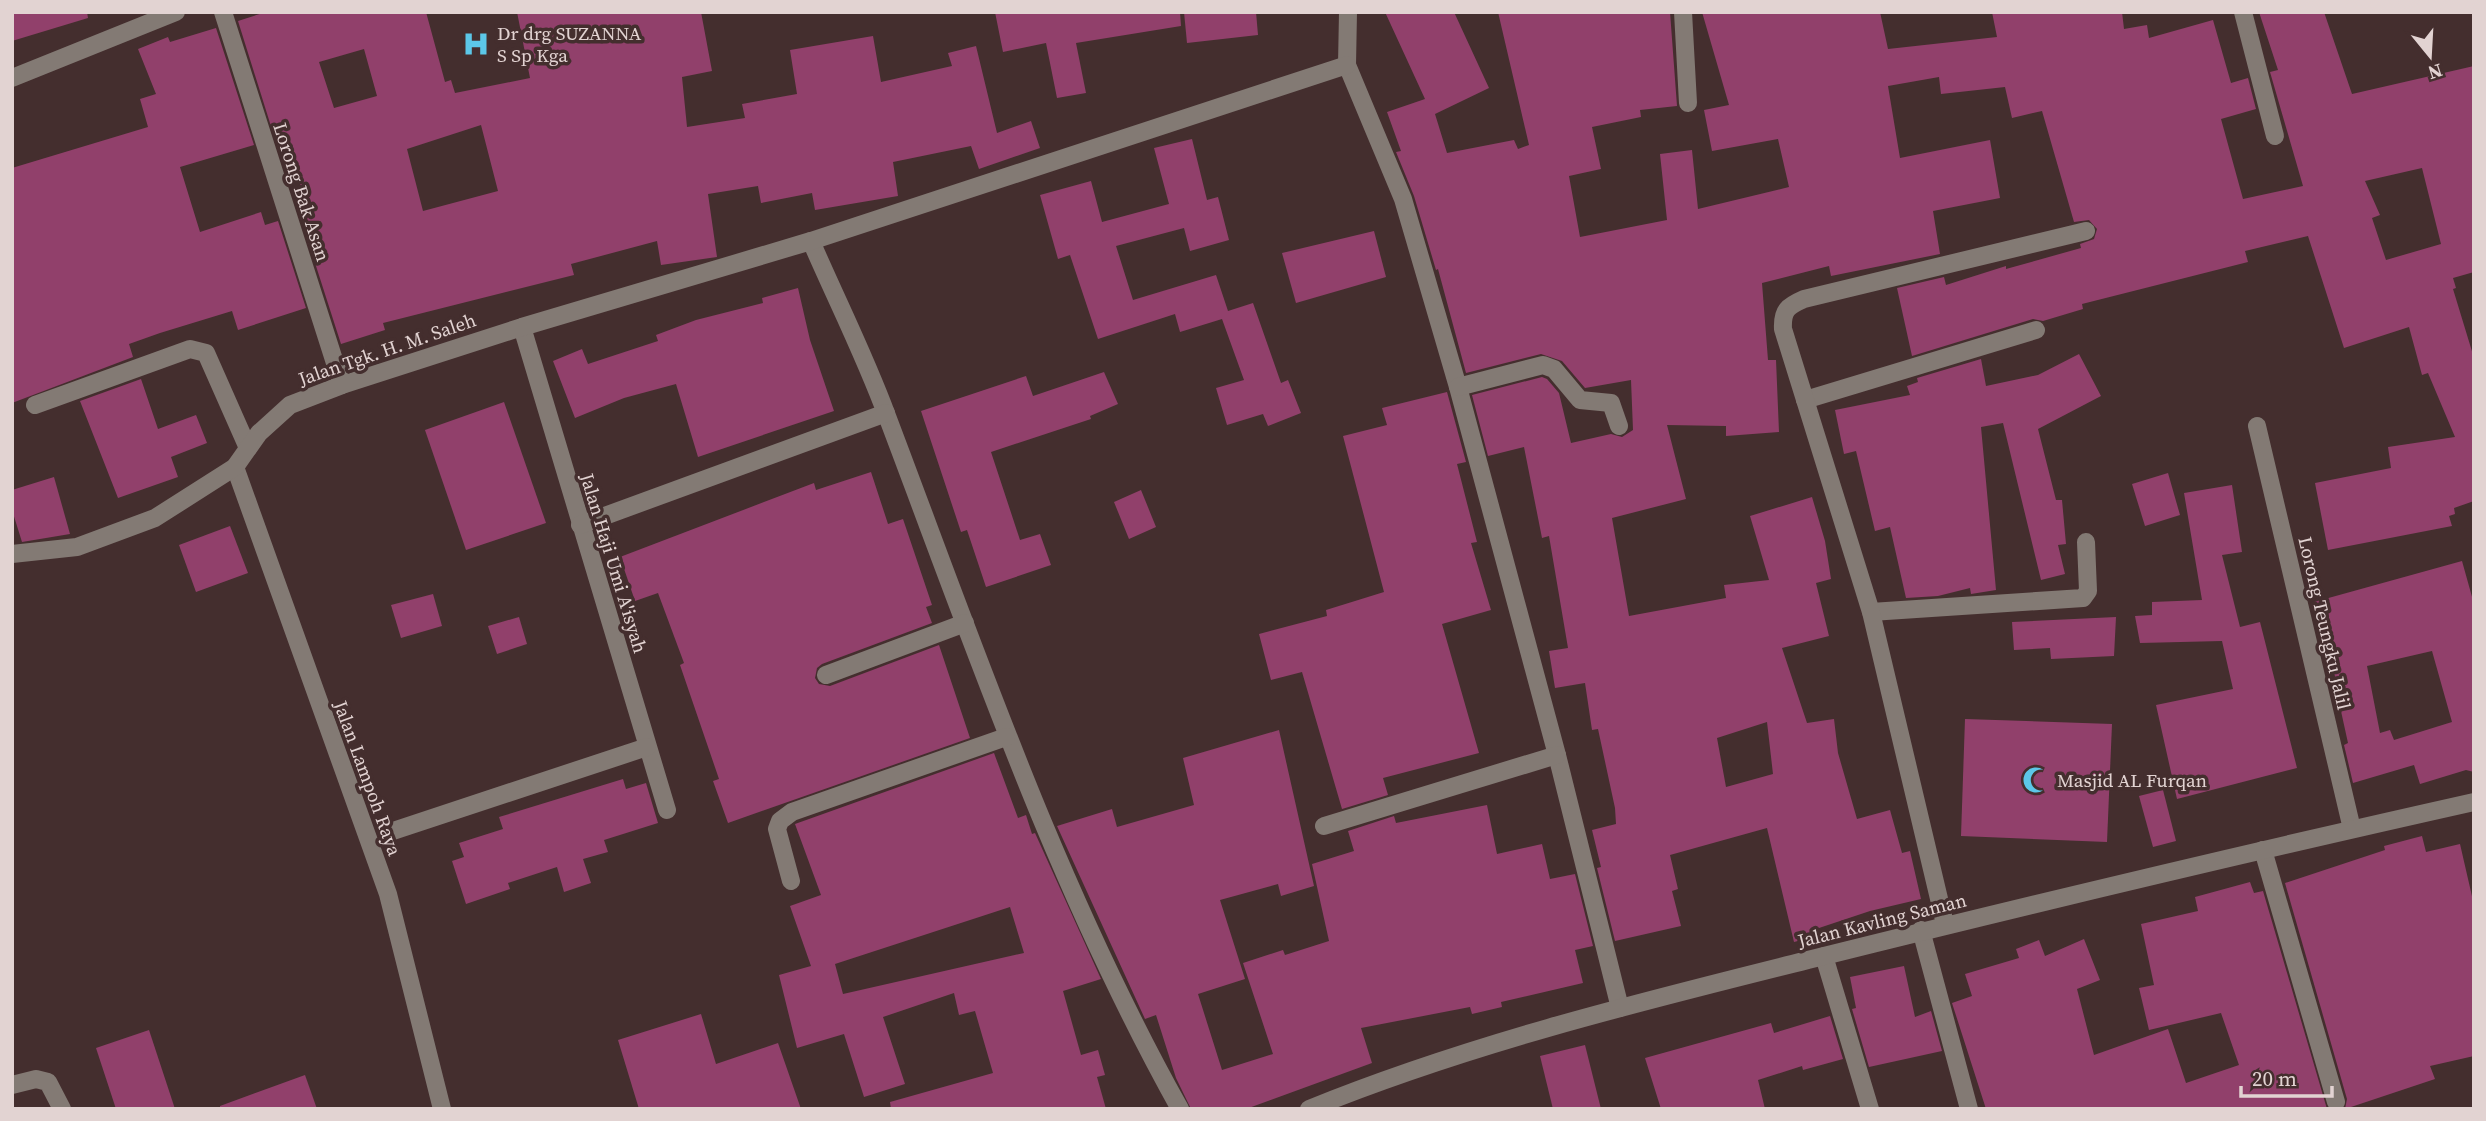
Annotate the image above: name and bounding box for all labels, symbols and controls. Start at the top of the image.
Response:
place label: Dr drg SUZANNA S Sp Kga [497,20,642,68]
north arrow [2395,21,2465,91]
hospital icon: Dr drg SUZANNA S Sp Kga [461,29,491,59]
text: N [2425,58,2446,87]
street label: Lorong Bak Asan [267,119,337,265]
street label: Jalan Tgk. H. M. Saleh [294,306,479,392]
street label: Jalan Haji Umi A'isyah [574,469,654,656]
street label: Lorong Teungku Jalil [2292,534,2358,712]
street label: Jalan Lampoh Raya [328,696,408,859]
mosque icon: Masjid AL Furqan [2021,765,2051,795]
place label: Masjid AL Furqan [2057,767,2207,793]
street label: Jalan Kavling Saman [1794,886,1969,954]
scale bar [2241,1054,2332,1098]
text: 20 m [2252,1064,2297,1093]

